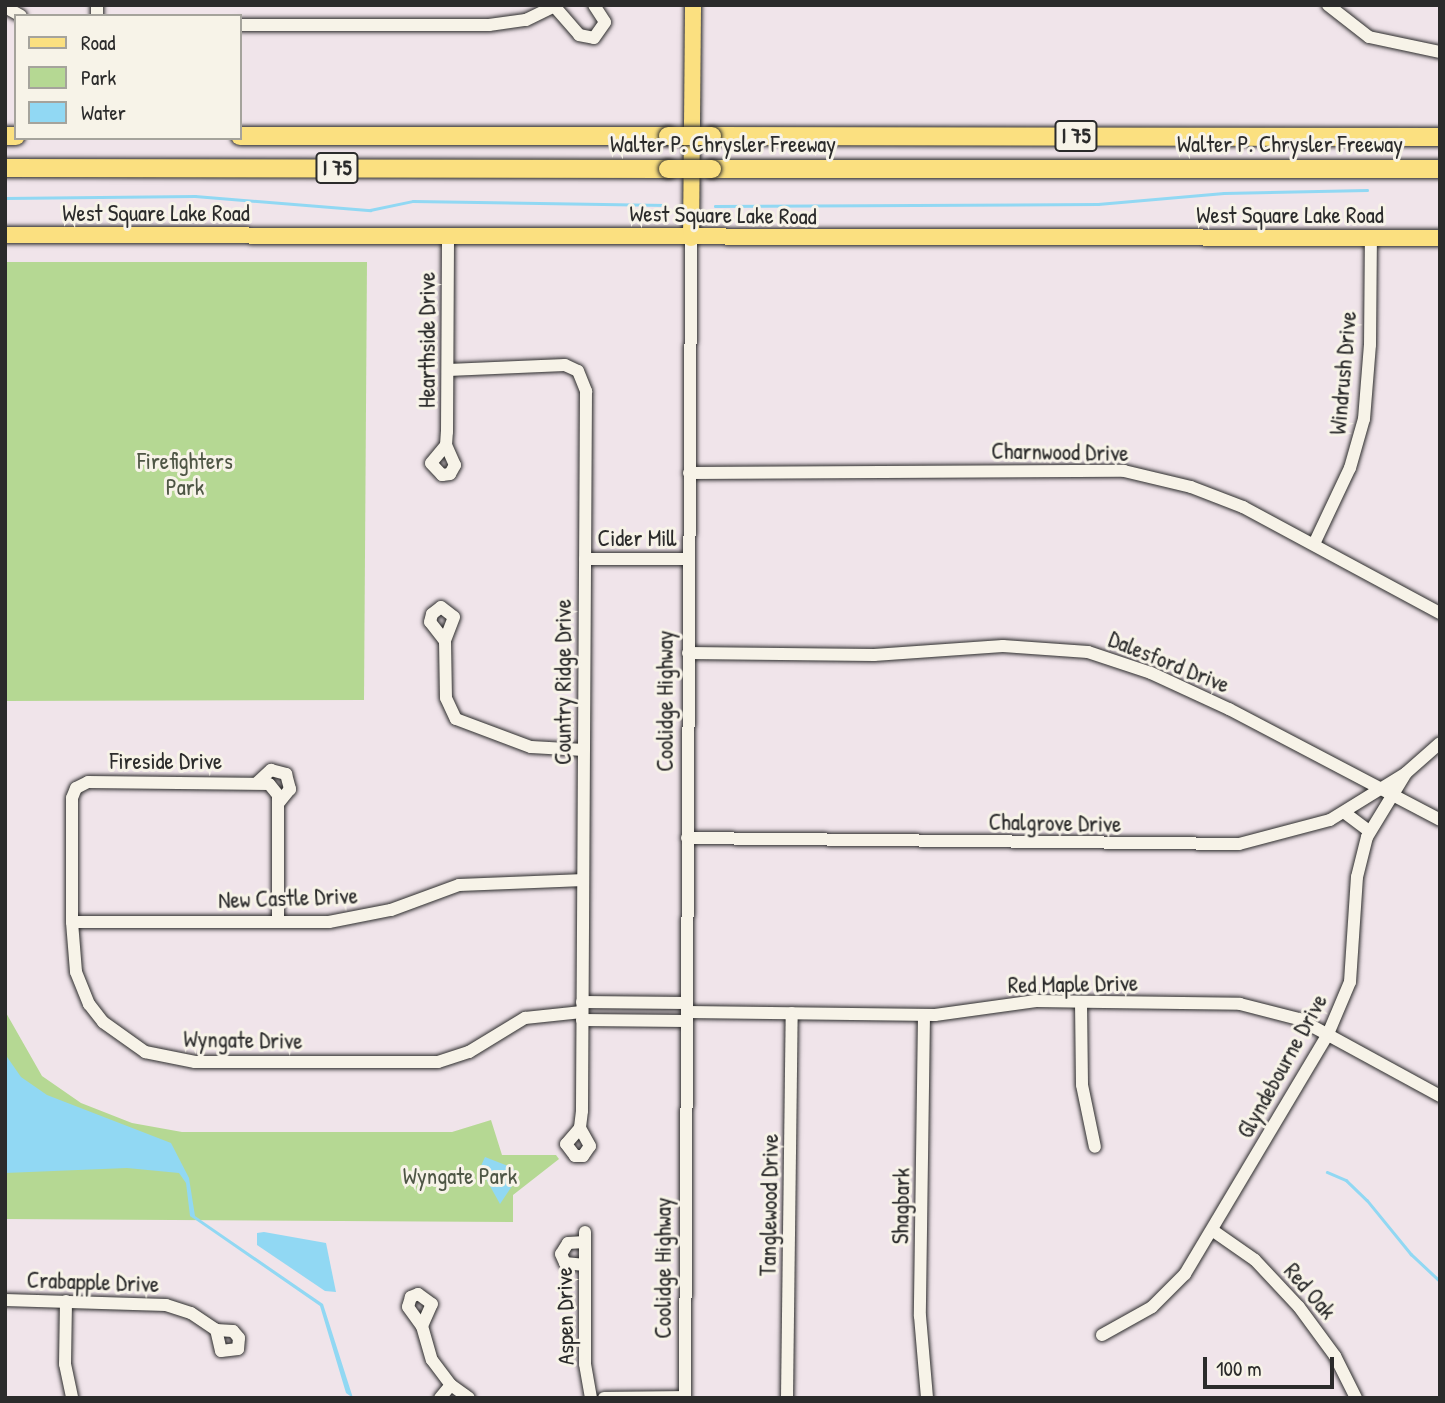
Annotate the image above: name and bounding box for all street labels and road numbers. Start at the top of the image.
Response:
road number: I 75 [1053,118,1099,154]
street label: Walter P. Chrysler Freeway [610,130,836,158]
street label: Walter P. Chrysler Freeway [1177,130,1403,158]
road number: I 75 [314,150,360,186]
street label: West Square Lake Road [62,199,250,227]
street label: West Square Lake Road [629,200,817,230]
street label: West Square Lake Road [1196,201,1384,229]
street label: Hearthside Drive [413,272,441,408]
street label: Windrush Drive [1324,310,1362,436]
street label: Charnwood Drive [991,437,1129,467]
street label: Cider Mill [598,524,676,552]
street label: Country Ridge Drive [549,599,577,765]
street label: Dalesford Drive [1104,625,1234,699]
street label: Coolidge Highway [651,630,679,772]
street label: Fireside Drive [110,747,222,775]
street label: Chalgrove Drive [988,808,1122,838]
street label: New Castle Drive [218,882,358,914]
street label: Red Maple Drive [1008,969,1138,999]
street label: Glyndebourne Drive [1231,989,1333,1143]
street label: Wyngate Drive [183,1025,303,1055]
street label: Tanglewood Drive [754,1134,784,1276]
street label: Shagbark [887,1168,915,1244]
street label: Coolidge Highway [649,1197,677,1339]
street label: Red Oak [1278,1257,1342,1325]
street label: Crabapple Drive [26,1266,160,1298]
street label: Aspen Drive [550,1267,580,1365]

